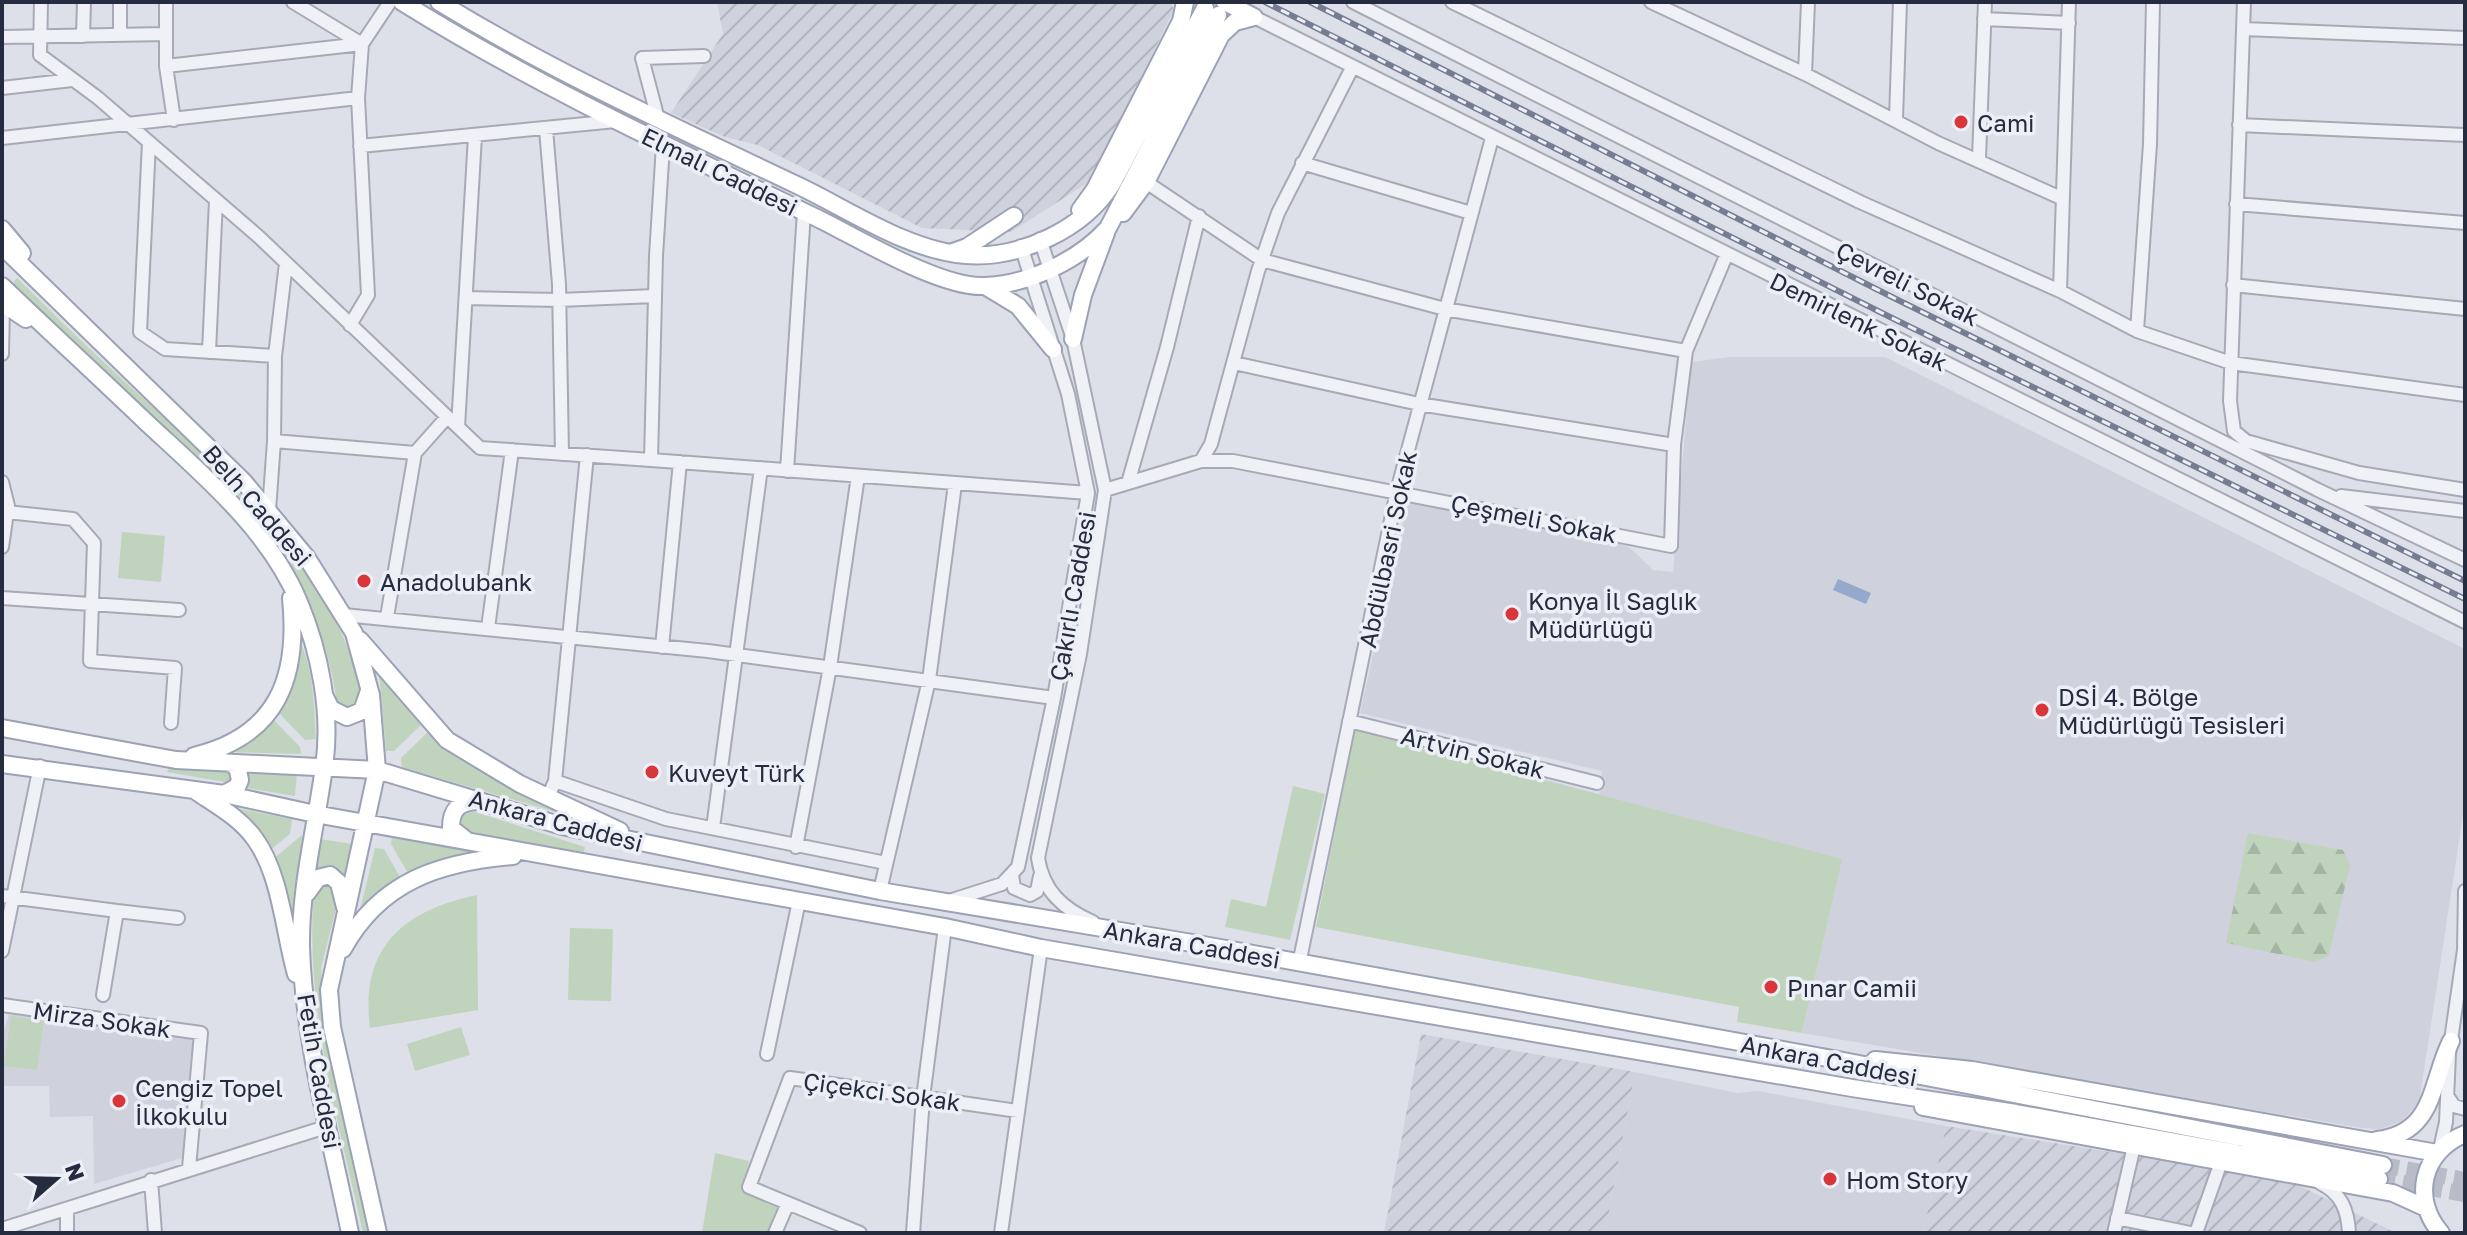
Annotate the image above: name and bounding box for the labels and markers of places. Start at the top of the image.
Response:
place label: Cami [1977,108,2035,137]
marker: Cami [1952,113,1970,131]
place label: Anadolubank [380,567,532,596]
marker: Anadolubank [355,572,373,590]
place label: Konya İl Sağlık Müdürlüğü [1528,586,1698,643]
marker: Konya İl Sağlık Müdürlüğü [1503,605,1521,623]
place label: DSİ 4. Bölge Müdürlüğü Tesisleri [2058,682,2285,739]
marker: DSİ 4. Bölge Müdürlüğü Tesisleri [2033,701,2051,719]
place label: Kuveyt Türk [668,758,805,787]
marker: Kuveyt Türk [643,763,661,781]
place label: Pınar Camii [1787,973,1917,1002]
marker: Pınar Camii [1762,978,1780,996]
place label: Cengiz Topel İlkokulu [135,1073,283,1130]
marker: Cengiz Topel İlkokulu [110,1092,128,1110]
place label: Hom Story [1846,1165,1968,1194]
marker: Hom Story [1821,1170,1839,1188]

